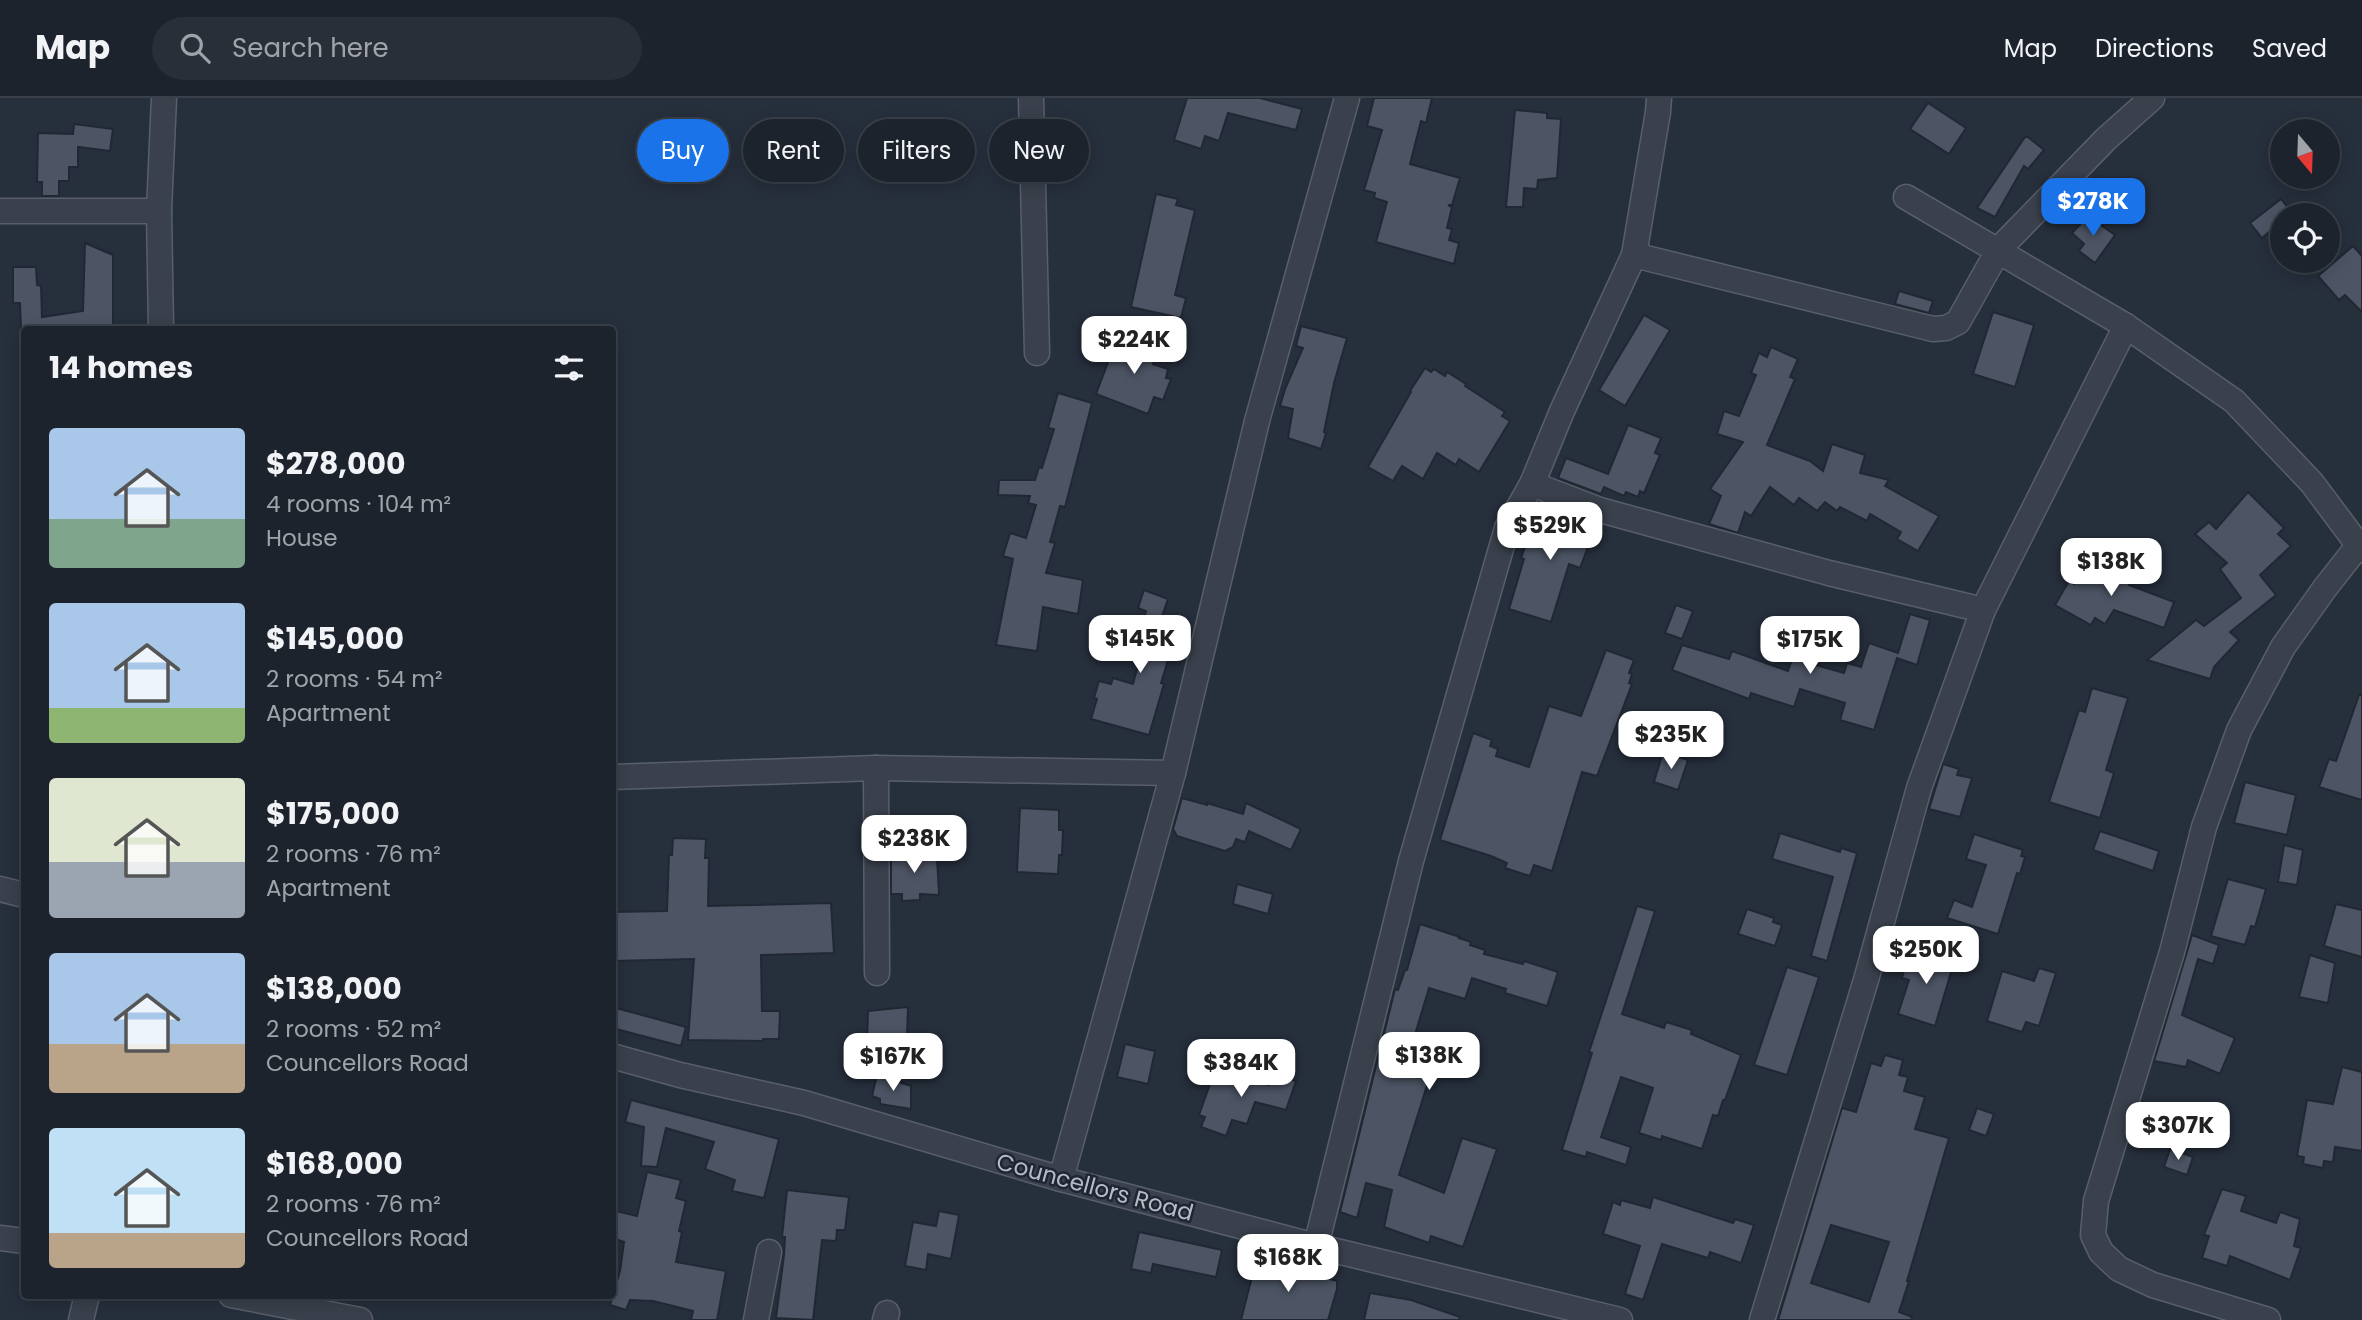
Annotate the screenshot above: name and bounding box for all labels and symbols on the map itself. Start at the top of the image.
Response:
north arrow [2270,119,2340,189]
pin: $278K [2044,178,2142,238]
pin: $224K [1085,316,1183,376]
pin: $529K [1501,503,1599,562]
pin: $138K [2062,538,2160,598]
pin: $145K [1091,616,1189,675]
pin: $175K [1761,616,1859,676]
pin: $235K [1622,712,1720,771]
pin: $238K [865,816,963,875]
pin: $250K [1877,926,1975,986]
pin: $138K [1380,1032,1478,1092]
pin: $167K [844,1034,942,1093]
pin: $384K [1192,1040,1290,1099]
pin: $307K [2129,1102,2227,1162]
street label: Councellors Road [993,1145,1197,1229]
pin: $168K [1239,1234,1337,1294]

